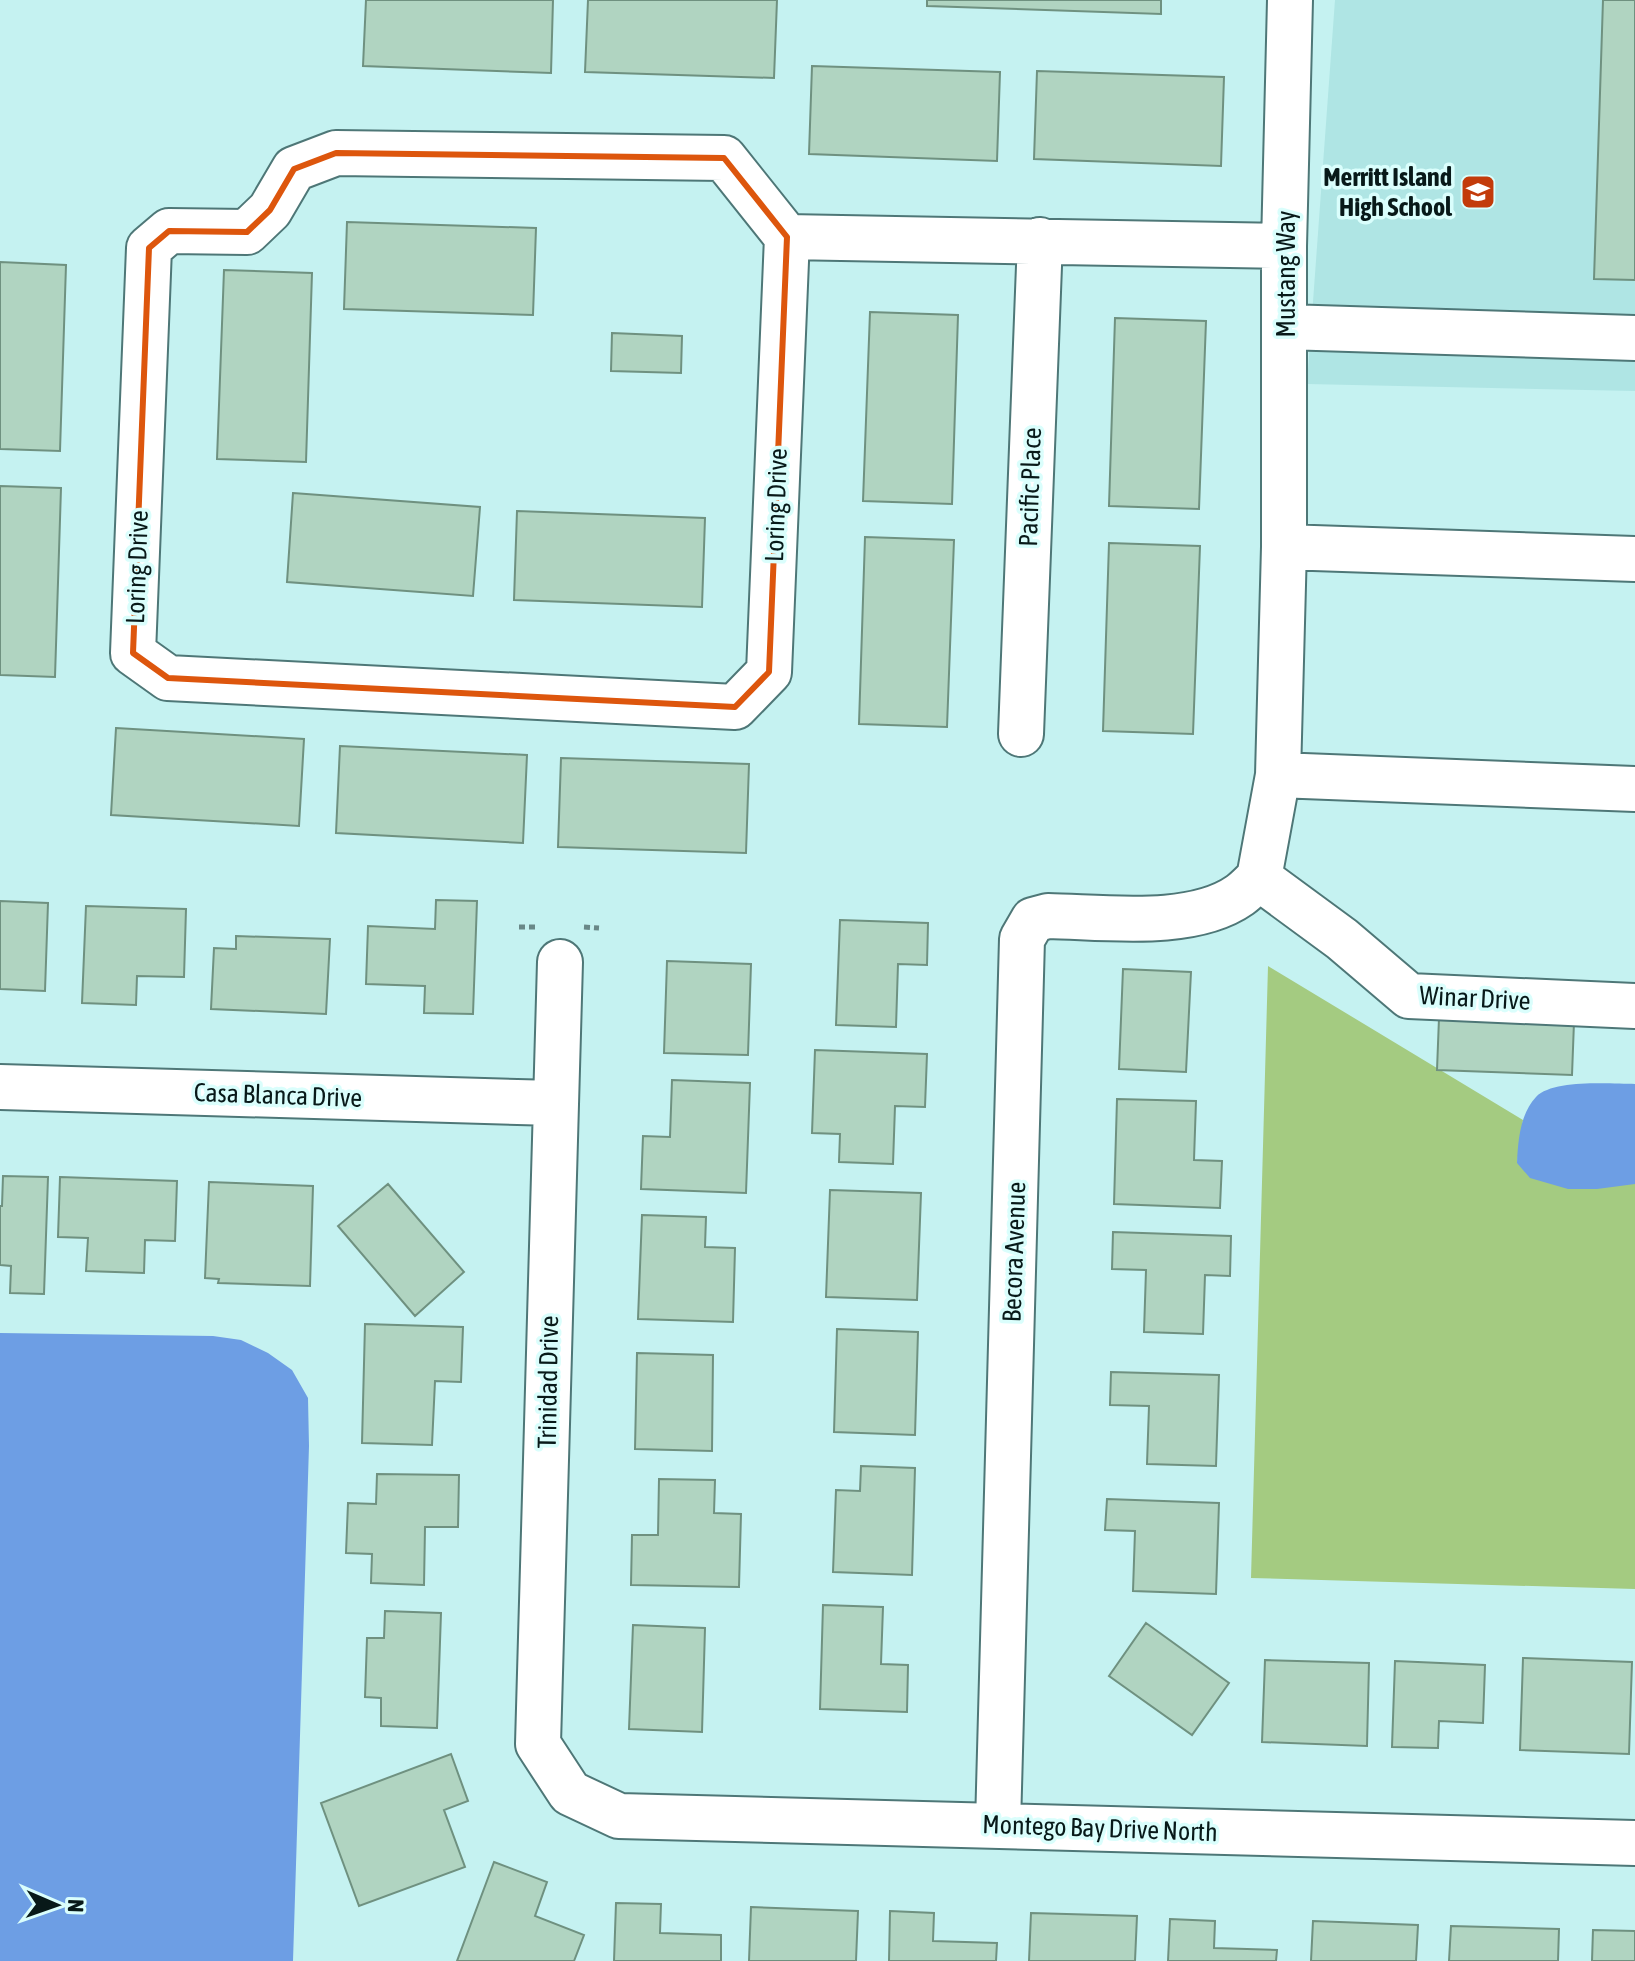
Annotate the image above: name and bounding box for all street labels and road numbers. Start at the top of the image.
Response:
street label: Mustang Way [1271,210,1301,337]
street label: Pacific Place [1013,427,1047,547]
street label: Loring Drive [759,448,793,562]
street label: Loring Drive [120,510,154,624]
street label: Winar Drive [1419,980,1531,1016]
street label: Casa Blanca Drive [193,1077,363,1113]
street label: Becora Avenue [997,1181,1031,1323]
street label: Trinidad Drive [532,1315,564,1449]
street label: Montego Bay Drive North [982,1809,1218,1847]

